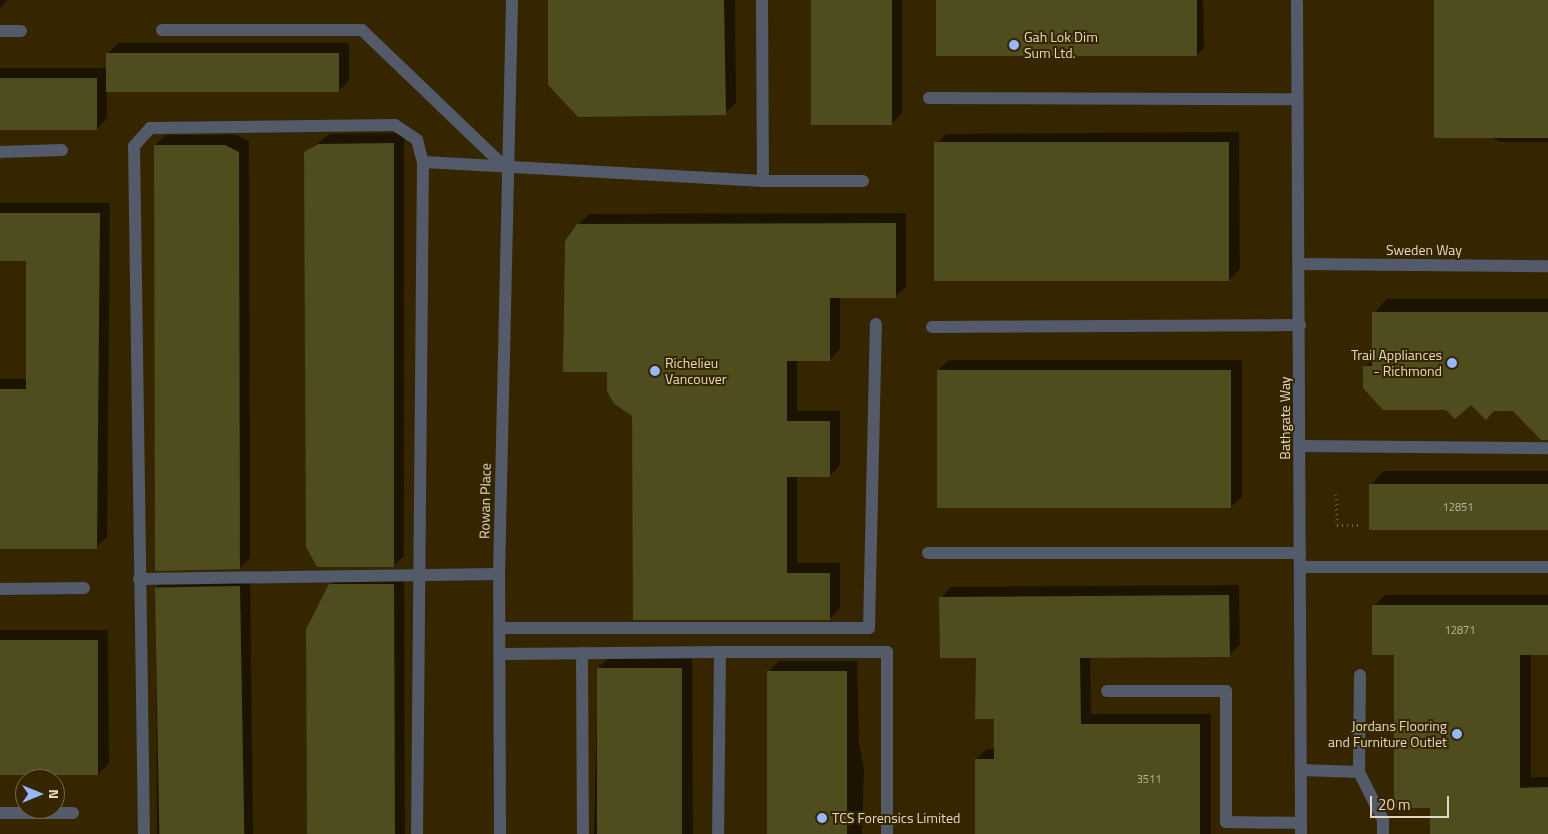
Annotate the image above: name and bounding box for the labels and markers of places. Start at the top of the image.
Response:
place label: Gah Lok Dim Sum Ltd. [1024,29,1098,62]
marker: Gah Lok Dim Sum Ltd. [1008,39,1020,51]
place label: Trail Appliances - Richmond [1351,347,1442,380]
place label: Richelieu Vancouver [665,355,727,388]
marker: Trail Appliances - Richmond [1446,357,1458,369]
marker: Richelieu Vancouver [649,365,661,377]
place label: Jordans Flooring and Furniture Outlet [1328,718,1447,750]
marker: Jordans Flooring and Furniture Outlet [1451,728,1463,740]
place label: TCS Forensics Limited [832,810,960,826]
marker: TCS Forensics Limited [816,812,828,824]

